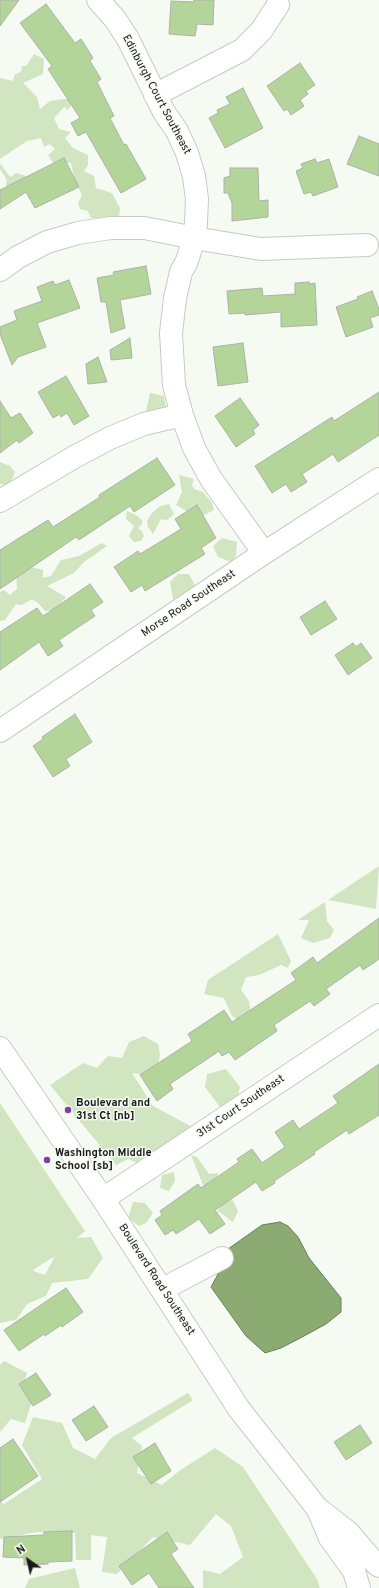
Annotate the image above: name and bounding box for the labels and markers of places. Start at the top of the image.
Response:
place label: Boulevard and 31st Ct [nb] [76,1097,150,1123]
marker: Boulevard and 31st Ct [nb] [63,1105,73,1115]
place label: Washington Middle School [sb] [55,1147,152,1173]
marker: Washington Middle School [sb] [42,1155,52,1165]

